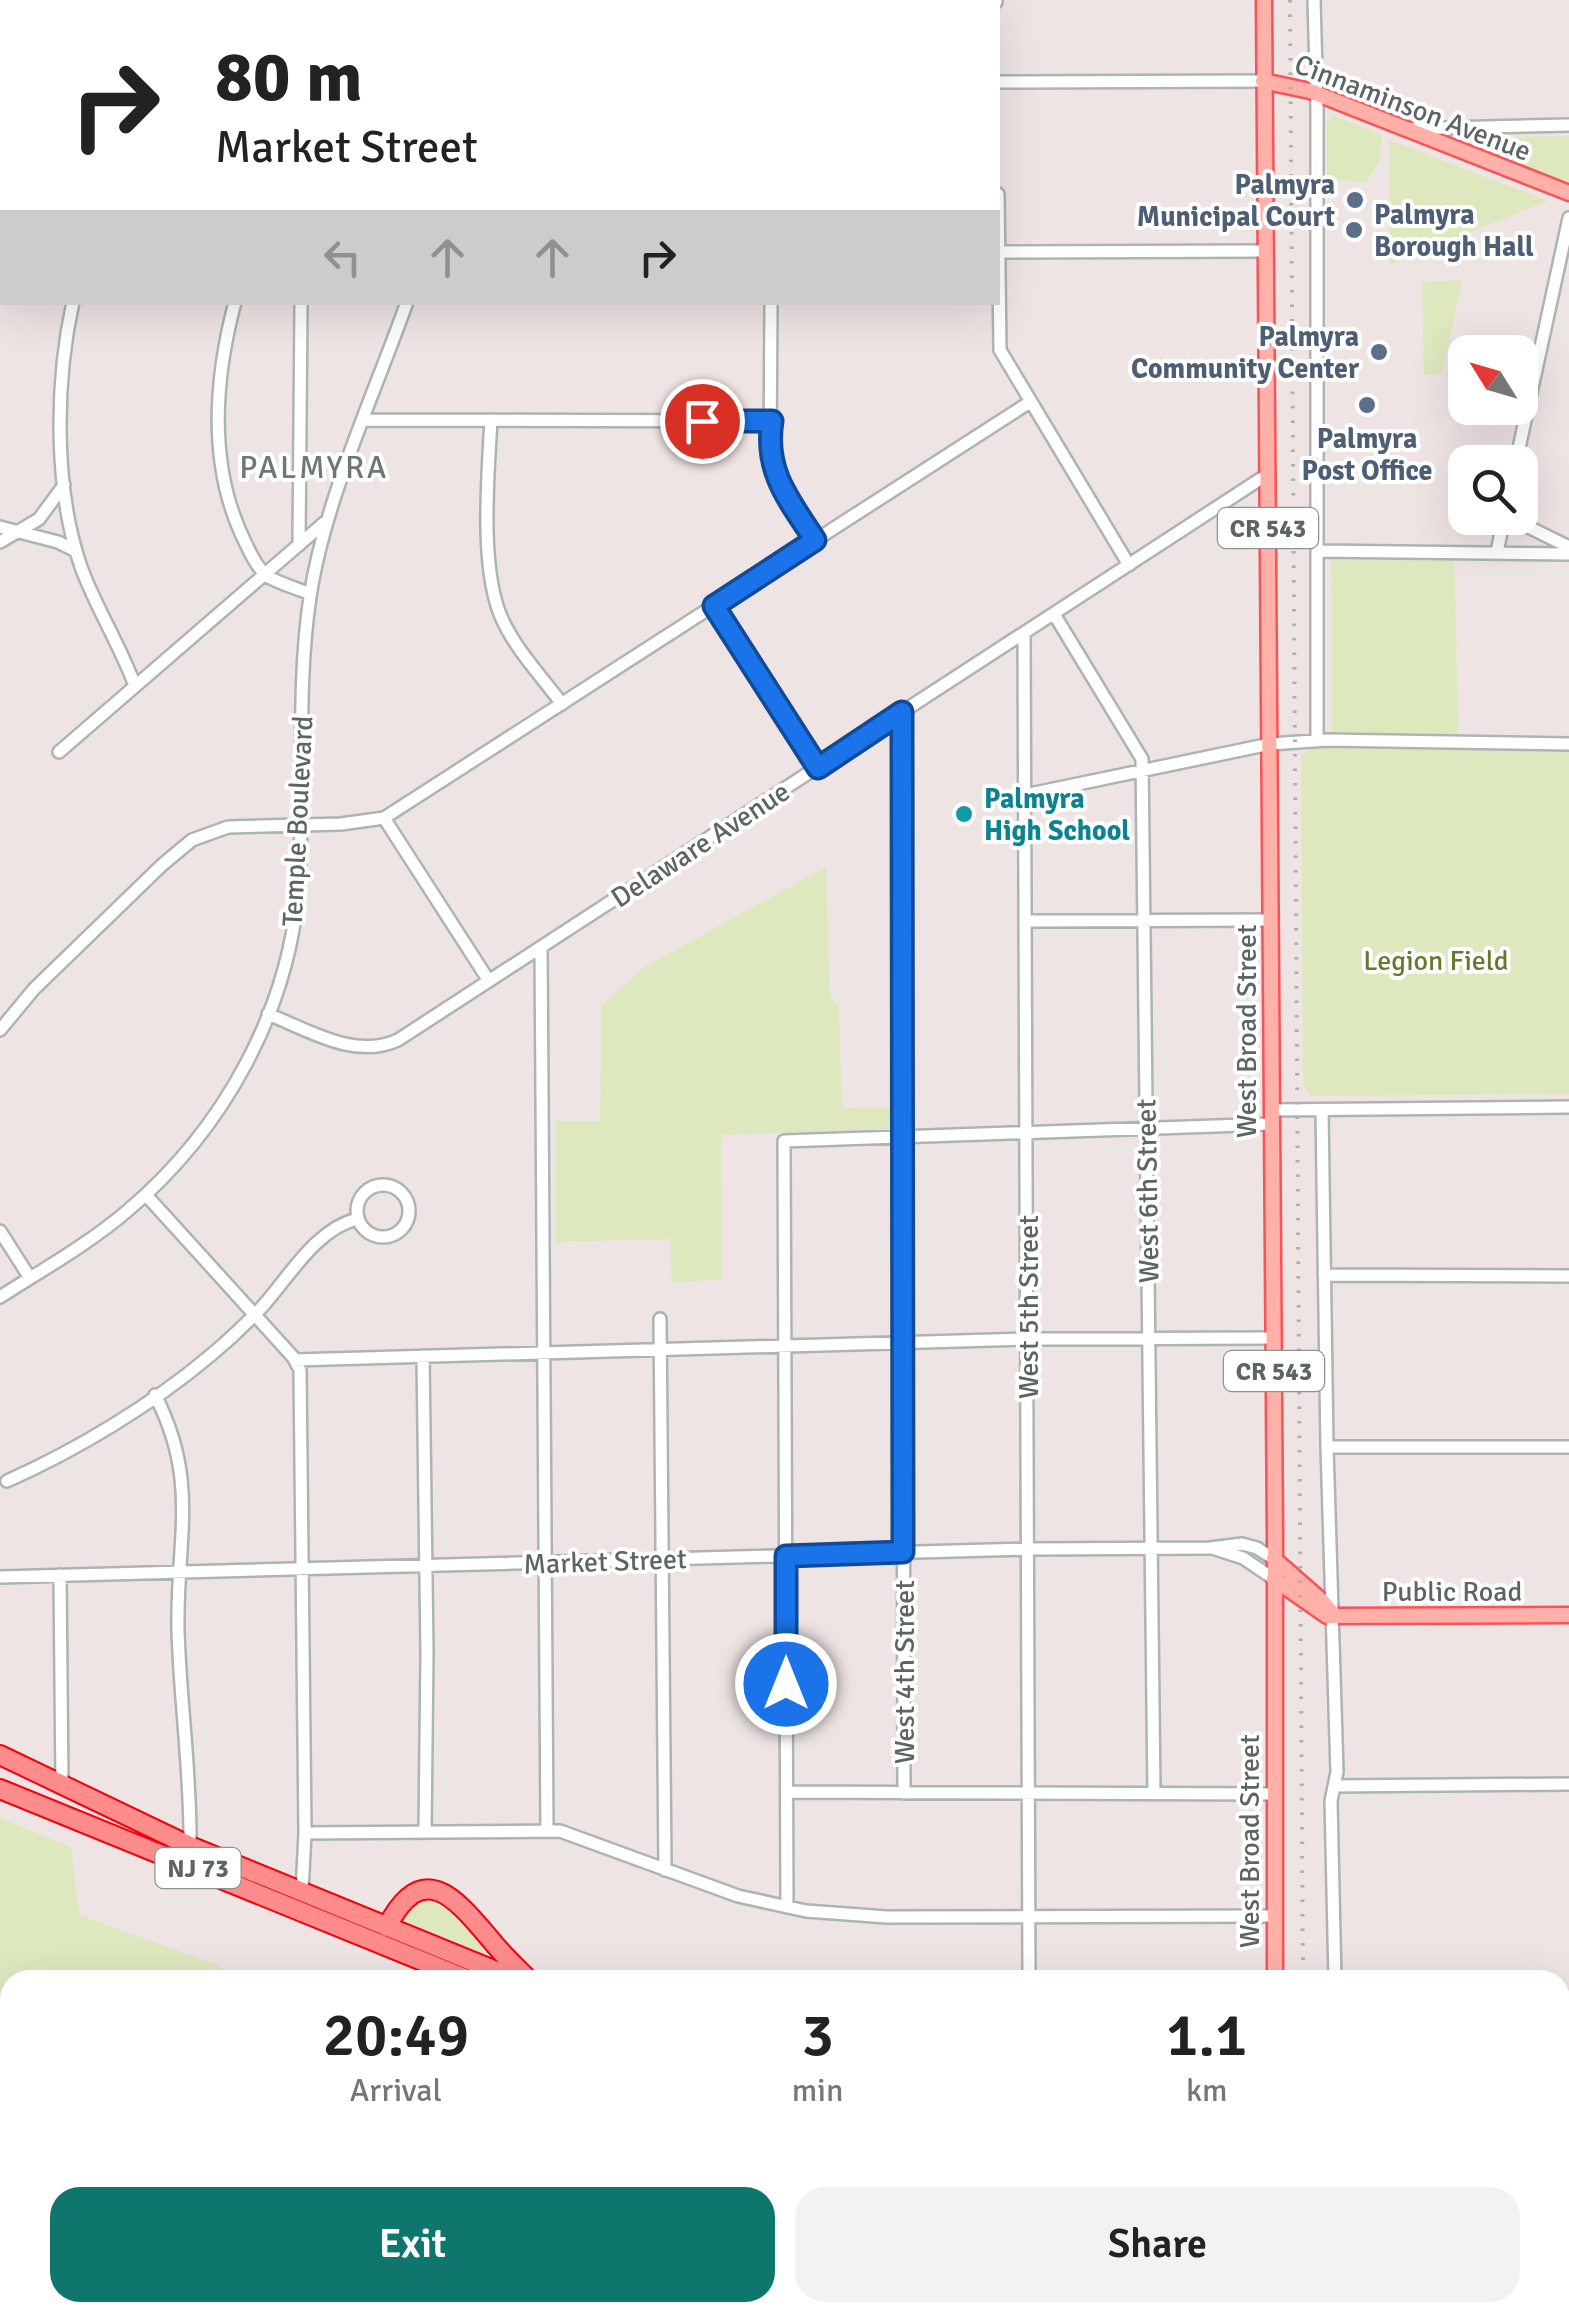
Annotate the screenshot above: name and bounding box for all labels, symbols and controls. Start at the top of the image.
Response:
text: 80 m [215,34,363,120]
icon: right [50,40,180,170]
street label: Cinnaminson Avenue [1290,47,1536,169]
text: Market Street [215,120,478,175]
place label: Palmyra Municipal Court [1137,168,1336,234]
marker: Palmyra Municipal Court [1344,189,1366,211]
place label: Palmyra Borough Hall [1374,198,1534,264]
marker: Palmyra Borough Hall [1343,219,1365,241]
icon: left [315,230,370,285]
icon: ahead [420,230,475,285]
icon: ahead [525,230,580,285]
icon: right [630,230,685,285]
place label: Palmyra Community Center [1131,320,1360,386]
north arrow [1448,335,1538,425]
map controls [1448,335,1538,535]
marker: Palmyra Community Center [1368,341,1390,363]
pin [660,379,745,464]
icon: arrive [675,394,730,449]
marker: Palmyra Post Office [1356,394,1378,416]
place label: Palmyra Post Office [1302,422,1432,488]
button: search [1448,445,1538,535]
district label: PALMYRA [239,448,389,487]
road number: CR 543 [1218,508,1318,548]
street label: Temple Boulevard [276,715,320,927]
street label: Delaware Avenue [605,774,796,915]
place label: Palmyra High School [984,782,1130,848]
marker: Palmyra High School [953,803,975,825]
street label: West Broad Street [1230,924,1264,1138]
park label: Legion Field [1363,944,1509,978]
street label: West 6th Street [1129,1098,1167,1283]
street label: West 5th Street [1012,1215,1046,1399]
road number: CR 543 [1224,1351,1324,1391]
street label: Market Street [523,1542,688,1582]
street label: Public Road [1382,1575,1522,1609]
street label: West 4th Street [888,1580,922,1764]
position arrow [734,1632,838,1736]
street label: West Broad Street [1233,1734,1267,1948]
road number: NJ 73 [156,1848,240,1888]
text: 20:49 [323,1999,469,2073]
text: 3 [801,1999,834,2073]
text: 1.1 [1166,1999,1247,2073]
text: Arrival [350,2071,442,2110]
text: min [792,2071,843,2110]
text: km [1186,2071,1227,2110]
button: Exit [50,2187,775,2302]
button: Share [795,2187,1520,2302]

